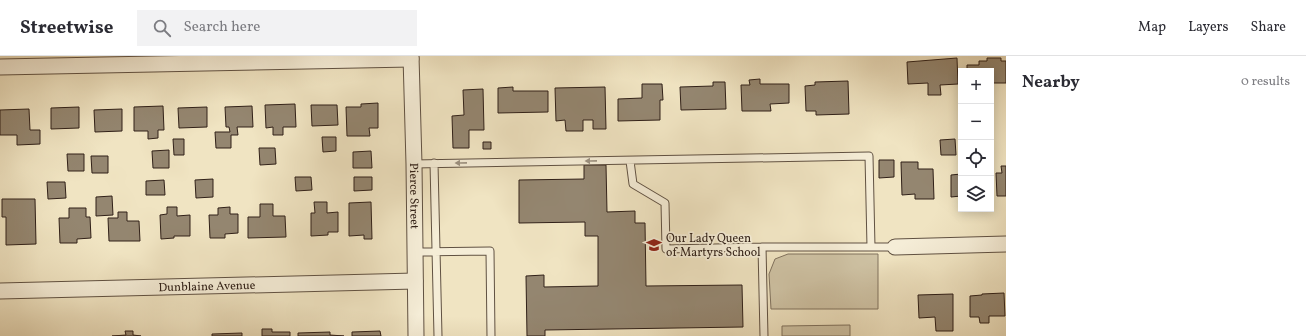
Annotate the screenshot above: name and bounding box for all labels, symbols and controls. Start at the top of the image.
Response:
search box [137,10,417,46]
text: Streetwise [20,15,113,41]
icon: search [151,17,173,39]
text: Search here [183,17,260,38]
text: Map [1138,18,1166,37]
text: Layers [1188,18,1228,37]
text: Share [1250,18,1286,37]
map controls [958,68,994,212]
button: + [958,68,994,104]
text: Nearby [1022,71,1080,94]
text: 0 results [1241,73,1290,91]
button: − [958,104,994,140]
button: locate [958,140,994,176]
one-way arrow [584,158,597,164]
one-way arrow [454,160,467,166]
street label: Pierce Street [405,163,422,229]
button: layers [958,176,994,212]
place label: Our Lady Queen of Martyrs School [666,231,761,261]
school or university icon: Our Lady Queen of Martyrs School [645,236,663,254]
street label: Dunblaine Avenue [158,278,256,296]

